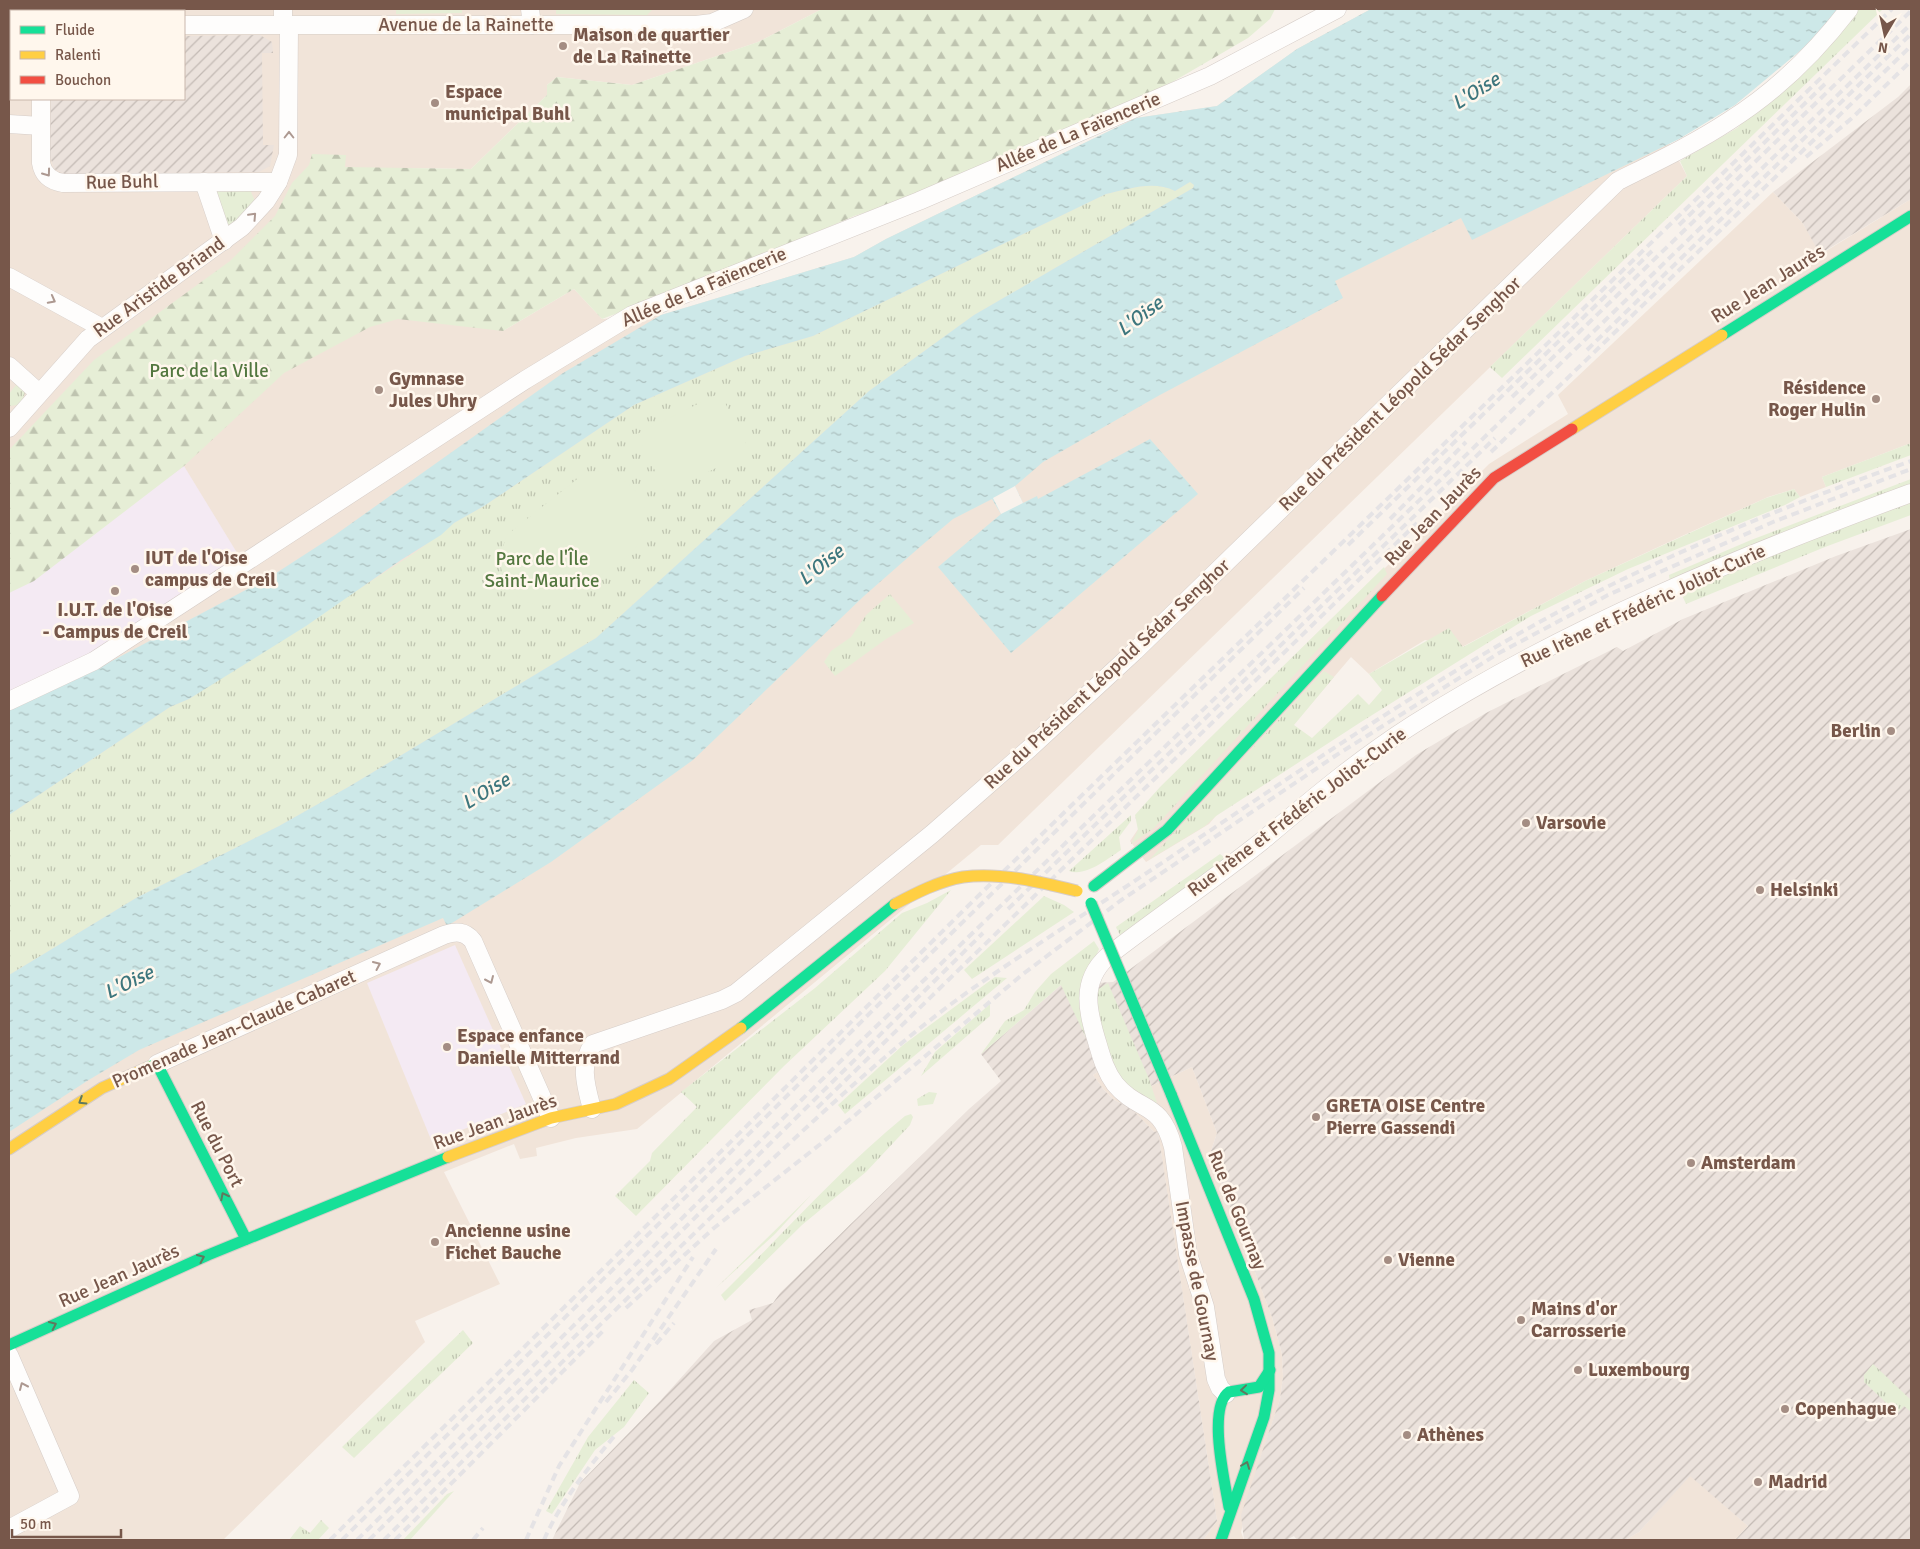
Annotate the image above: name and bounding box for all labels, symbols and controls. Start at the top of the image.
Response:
legend [10,10,185,100]
north arrow [1860,10,1910,60]
street label: Avenue de la Rainette [378,13,554,37]
text: Fluide [55,21,95,39]
place label: Maison de quartier de La Rainette [573,23,730,69]
text: N [1877,38,1889,57]
marker: Maison de quartier de La Rainette [557,40,569,52]
text: Ralenti [55,46,101,64]
water label: L'Oise [1447,66,1505,115]
text: Bouchon [55,71,111,89]
place label: Espace municipal Buhl [445,80,570,126]
street label: Allée de La Faïencerie [992,86,1164,178]
marker: Espace municipal Buhl [429,97,441,109]
one-way arrow [284,131,294,138]
one-way arrow [40,168,50,177]
street label: Rue Buhl [85,169,159,195]
one-way arrow [247,212,256,221]
street label: Rue Aristide Briand [88,231,230,343]
street label: Rue Jean Jaurès [1707,239,1829,329]
street label: Allée de La Faïencerie [618,241,790,333]
street label: Rue du Président Léopold Sédar Senghor [1274,272,1526,516]
water label: L'Oise [1112,290,1169,342]
one-way arrow [47,294,56,304]
park label: Parc de la Ville [149,359,269,383]
place label: Gymnase Jules Uhry [389,367,477,413]
place label: Résidence Roger Hulin [1768,376,1866,422]
marker: Gymnase Jules Uhry [373,384,385,396]
marker: Résidence Roger Hulin [1870,393,1882,405]
street label: Rue Jean Jaurès [1379,461,1487,571]
water label: L'Oise [793,538,850,591]
street label: Rue Irène et Frédéric Joliot-Curie [1517,539,1769,673]
place label: IUT de l'Oise campus de Creil [145,546,276,592]
park label: Parc de l'Île Saint-Maurice [484,547,600,593]
street label: Rue du Président Léopold Sédar Senghor [979,553,1235,795]
marker: IUT de l'Oise campus de Creil [129,563,141,575]
marker: I.U.T. de l'Oise - Campus de Creil [109,585,121,597]
place label: I.U.T. de l'Oise - Campus de Creil [42,598,188,644]
place label: Berlin [1831,719,1881,743]
street label: Rue Irène et Frédéric Joliot-Curie [1183,722,1411,902]
marker: Berlin [1885,725,1897,737]
water label: L'Oise [457,766,515,815]
place label: Varsovie [1536,811,1606,835]
marker: Varsovie [1520,817,1532,829]
place label: Helsinki [1770,878,1839,902]
marker: Helsinki [1754,884,1766,896]
water label: L'Oise [100,959,159,1005]
one-way arrow [372,960,381,971]
street label: Promenade Jean-Claude Cabaret [108,964,360,1094]
one-way arrow [484,975,495,984]
place label: Espace enfance Danielle Mitterrand [457,1024,620,1070]
marker: Espace enfance Danielle Mitterrand [441,1041,453,1053]
street label: Rue Jean Jaurès [430,1089,560,1155]
one-way arrow [78,1094,87,1104]
place label: GRETA OISE Centre Pierre Gassendi [1326,1094,1485,1140]
street label: Rue du Port [185,1097,249,1192]
marker: GRETA OISE Centre Pierre Gassendi [1310,1111,1322,1123]
street label: Rue de Gournay [1202,1147,1272,1273]
place label: Amsterdam [1701,1151,1796,1175]
marker: Amsterdam [1685,1157,1697,1169]
one-way arrow [220,1192,230,1201]
street label: Impasse de Gournay [1170,1199,1224,1363]
place label: Ancienne usine Fichet Bauche [445,1219,571,1265]
marker: Ancienne usine Fichet Bauche [429,1236,441,1248]
street label: Rue Jean Jaurès [55,1239,183,1313]
place label: Vienne [1398,1248,1455,1272]
one-way arrow [196,1253,205,1264]
marker: Vienne [1382,1254,1394,1266]
place label: Mains d'or Carrosserie [1531,1297,1626,1343]
marker: Mains d'or Carrosserie [1515,1314,1527,1326]
one-way arrow [48,1321,57,1331]
place label: Luxembourg [1588,1358,1690,1382]
marker: Luxembourg [1572,1364,1584,1376]
one-way arrow [18,1382,29,1391]
one-way arrow [1239,1384,1247,1395]
place label: Copenhague [1795,1397,1896,1421]
marker: Copenhague [1779,1403,1791,1415]
place label: Athènes [1417,1423,1484,1447]
marker: Athènes [1401,1429,1413,1441]
one-way arrow [1240,1461,1250,1470]
place label: Madrid [1768,1470,1828,1494]
marker: Madrid [1752,1476,1764,1488]
scale bar [12,1506,121,1538]
text: 50 m [20,1515,51,1533]

